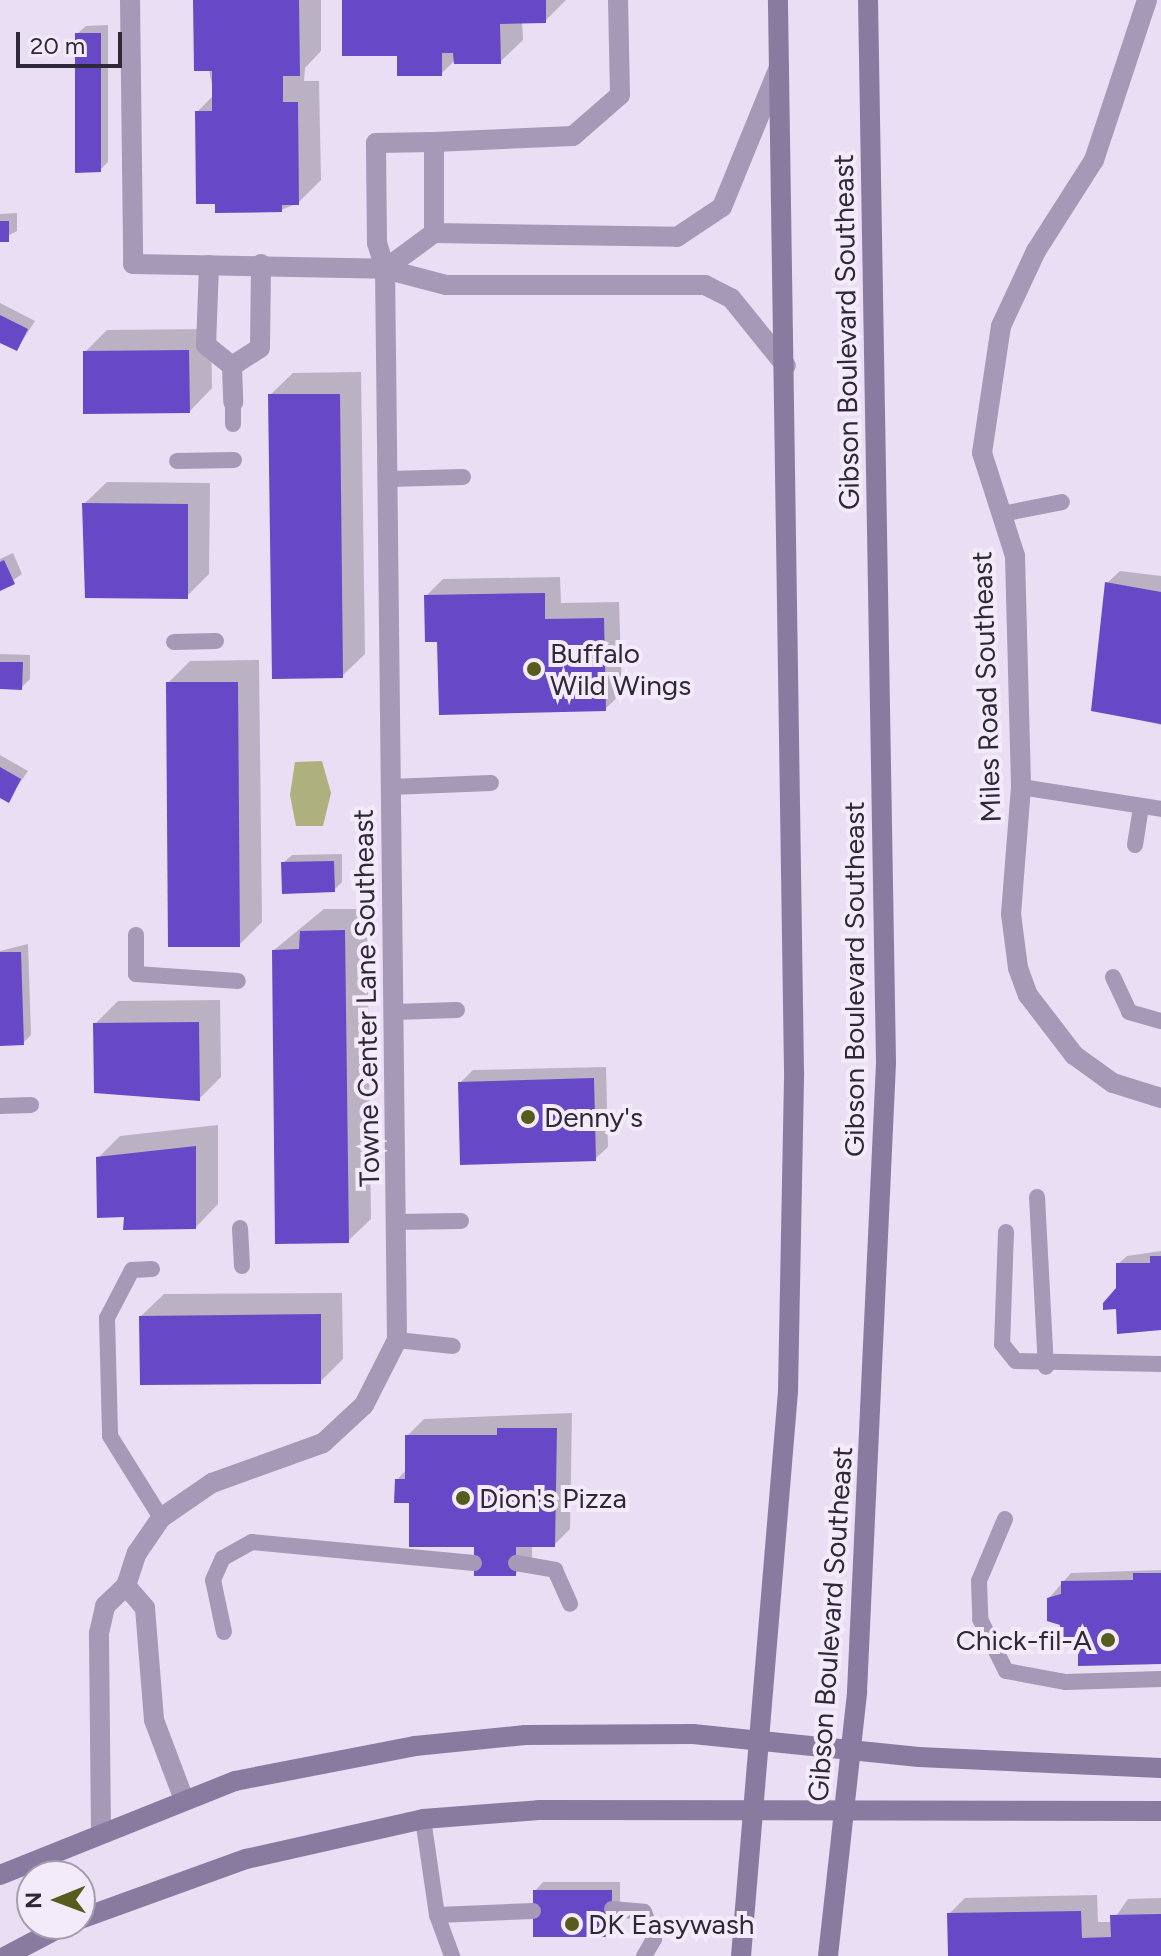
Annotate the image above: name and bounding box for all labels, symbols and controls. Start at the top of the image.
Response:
scale bar [20,16,126,66]
text: 20 m [30,31,85,60]
street label: Gibson Boulevard Southeast [826,154,866,510]
street label: Miles Road Southeast [964,551,1008,823]
place label: Buffalo Wild Wings [550,636,691,702]
marker: Buffalo Wild Wings [525,660,543,678]
street label: Gibson Boulevard Southeast [837,801,871,1157]
street label: Towne Center Lane Southeast [346,809,386,1187]
place label: Denny's [544,1100,643,1134]
marker: Denny's [519,1108,537,1126]
street label: Gibson Boulevard Southeast [801,1445,859,1803]
place label: Dion's Pizza [479,1481,627,1515]
marker: Dion's Pizza [454,1489,472,1507]
place label: Chick-fil-A [956,1623,1092,1657]
marker: Chick-fil-A [1099,1631,1117,1649]
north arrow [16,1860,96,1940]
text: N [20,1892,47,1909]
place label: DK Easywash [588,1907,754,1941]
marker: DK Easywash [563,1915,581,1933]

